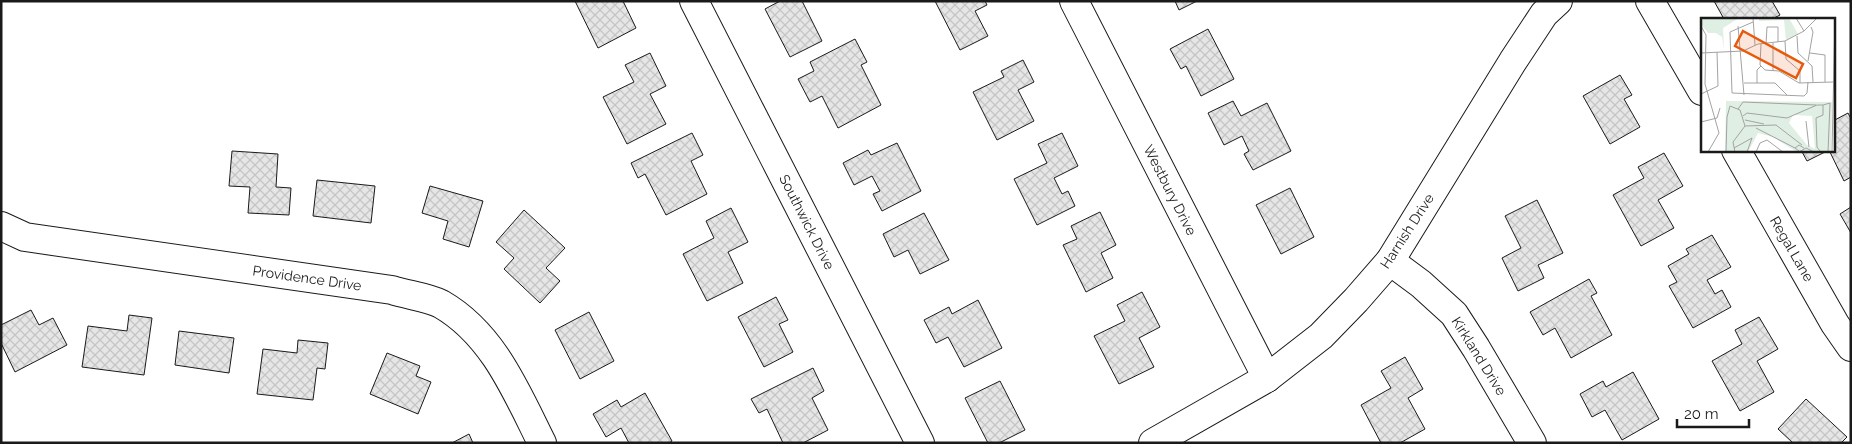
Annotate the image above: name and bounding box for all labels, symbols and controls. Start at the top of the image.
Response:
inset map [1701,18,1834,151]
street label: Westbury Drive [1140,142,1200,238]
street label: Southwick Drive [776,172,838,272]
street label: Harnish Drive [1377,191,1437,271]
street label: Regal Lane [1767,214,1817,284]
street label: Providence Drive [251,262,363,294]
street label: Kirkland Drive [1448,314,1510,398]
scale bar [1677,396,1750,428]
text: 20 m [1684,405,1719,423]

